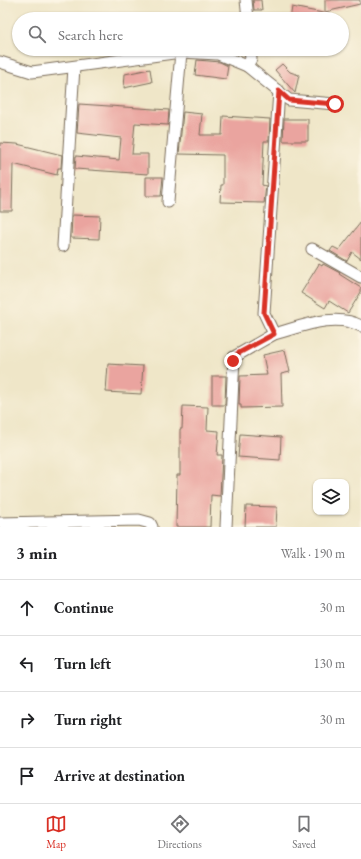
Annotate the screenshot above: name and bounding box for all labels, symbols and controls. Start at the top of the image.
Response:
search box [12,12,349,56]
icon: search [26,23,48,45]
text: Search here [58,25,123,44]
route start [326,95,344,113]
route end [224,352,242,370]
map controls [313,479,349,515]
button: layers [313,479,349,515]
text: 3 min [16,542,57,564]
text: Walk · 190 m [281,545,345,562]
icon: ahead [16,597,38,619]
text: Continue [54,598,114,617]
text: 30 m [320,599,345,616]
icon: left [16,653,38,675]
text: Turn left [54,654,111,673]
text: 130 m [314,655,345,672]
icon: right [16,709,38,731]
text: Turn right [54,710,122,729]
text: 30 m [320,711,345,728]
icon: arrive [16,765,38,787]
text: Arrive at destination [54,766,185,785]
tab: Map [45,813,67,851]
tab: Directions [158,813,202,851]
tab: Saved [292,813,316,851]

